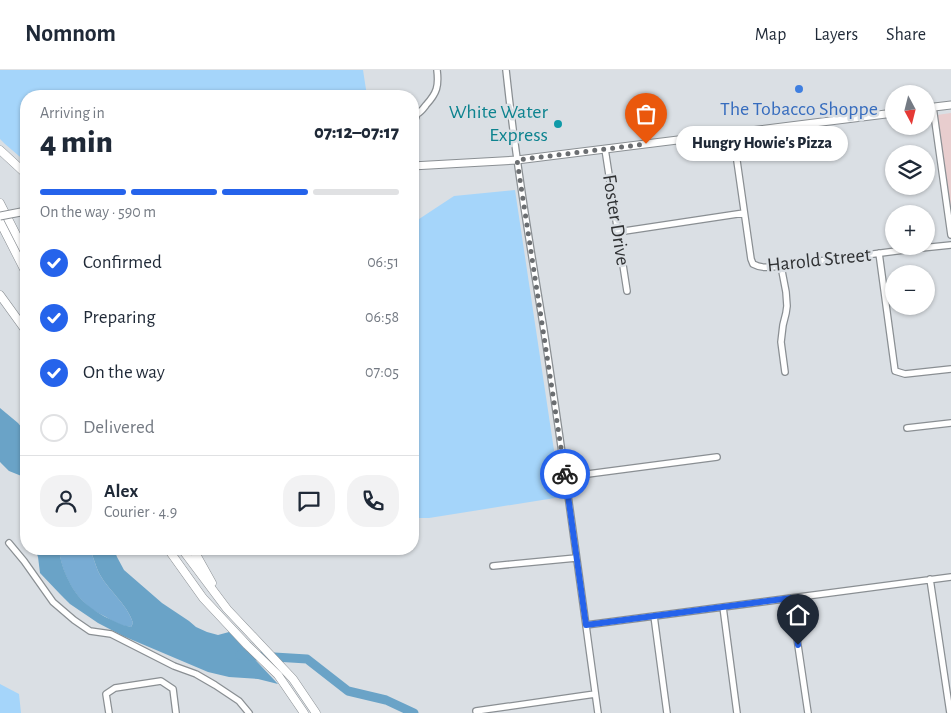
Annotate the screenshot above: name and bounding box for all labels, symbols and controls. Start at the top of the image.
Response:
text: Nomnom [25,22,116,46]
text: Map [755,26,786,44]
text: Layers [814,26,858,44]
text: Share [886,26,926,44]
marker: The Tobacco Shoppe [793,83,805,95]
north arrow [885,85,935,135]
map controls [885,85,935,315]
pin [625,93,667,144]
place label: The Tobacco Shoppe [720,99,878,119]
icon: bag [632,100,660,128]
place label: White Water Express [449,102,549,145]
text: Arriving in [40,105,105,121]
marker: White Water Express [552,118,564,130]
text: 07:12–07:17 [314,123,399,142]
text: 4 min [40,126,113,158]
callout: Hungry Howie's Pizza [676,126,848,162]
text: Hungry Howie's Pizza [692,135,832,151]
button: layers [885,145,935,195]
street label: Foster Drive [599,173,633,267]
text: On the way · 590 m [40,204,156,220]
button: + [885,205,935,255]
street label: Harold Street [766,245,873,275]
icon: check [40,249,68,277]
text: Confirmed [83,253,162,272]
text: 06:51 [367,254,399,270]
button: − [885,265,935,315]
icon: check [40,304,68,332]
text: Preparing [83,308,156,327]
text: 06:58 [365,309,399,325]
icon: check [40,359,68,387]
text: On the way [83,363,165,382]
text: 07:05 [365,364,399,380]
text: Delivered [83,418,155,437]
courier [540,449,590,499]
icon: bike [551,460,579,488]
button: person [40,475,92,527]
button: chat [283,475,335,527]
button: phone [347,475,399,527]
text: Alex [104,482,138,501]
text: Courier · 4.9 [104,504,177,520]
pin [777,594,819,645]
icon: home [784,601,812,629]

